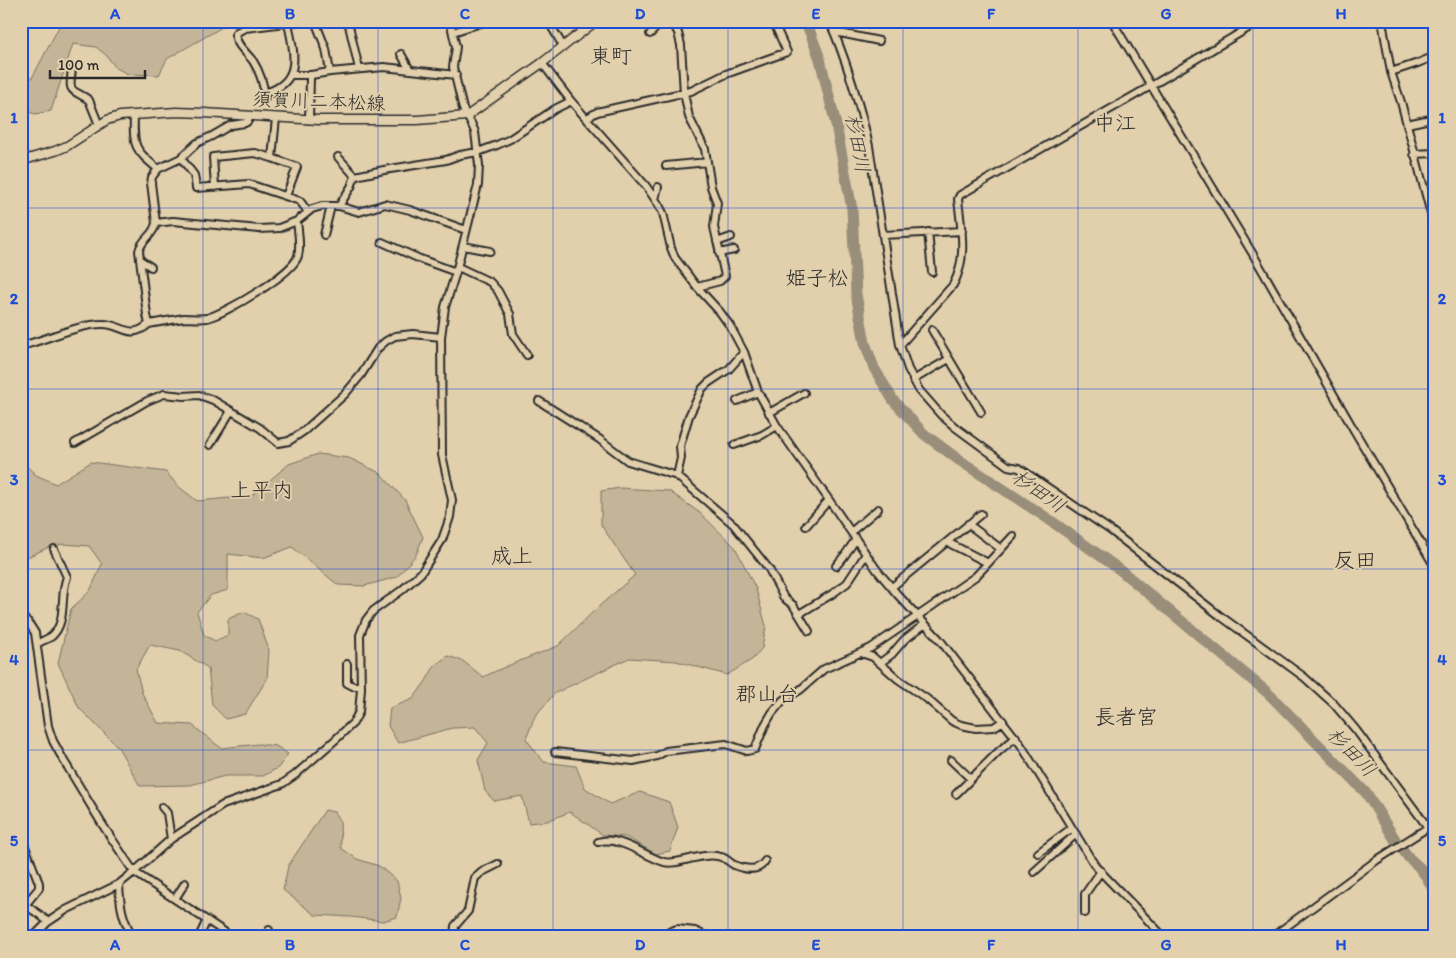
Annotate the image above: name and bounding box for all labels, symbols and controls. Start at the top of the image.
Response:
text: A [109,4,121,23]
text: B [285,4,296,23]
text: C [460,4,471,23]
text: D [635,4,646,23]
text: E [812,4,821,23]
text: F [987,4,996,23]
text: G [1160,4,1172,23]
text: H [1335,4,1347,23]
district label: 東町 [590,43,632,68]
scale bar [50,48,145,80]
text: 100 m [58,56,100,74]
street label: 須賀川二本松線 [252,87,386,115]
text: 1 [10,108,18,127]
text: 1 [1438,108,1446,127]
district label: 中江 [1094,110,1136,135]
water label: 杉田川 [840,111,876,175]
district label: 姫子松 [786,265,849,290]
text: 2 [10,289,19,308]
text: 2 [1438,289,1447,308]
water label: 杉田川 [1008,464,1070,518]
text: 3 [10,470,19,489]
text: 3 [1438,470,1447,489]
district label: 上平内 [231,477,294,502]
district label: 成上 [491,543,533,568]
district label: 反田 [1334,547,1376,572]
text: 4 [9,650,19,669]
text: 4 [1437,650,1447,669]
district label: 郡山台 [736,681,799,706]
district label: 長者宮 [1095,704,1158,729]
water label: 杉田川 [1323,722,1381,782]
text: 5 [10,831,19,850]
text: 5 [1438,831,1447,850]
text: A [109,935,121,954]
text: B [285,935,296,954]
text: C [460,935,471,954]
text: D [635,935,646,954]
text: E [812,935,821,954]
text: F [987,935,996,954]
text: G [1160,935,1172,954]
text: H [1335,935,1347,954]

